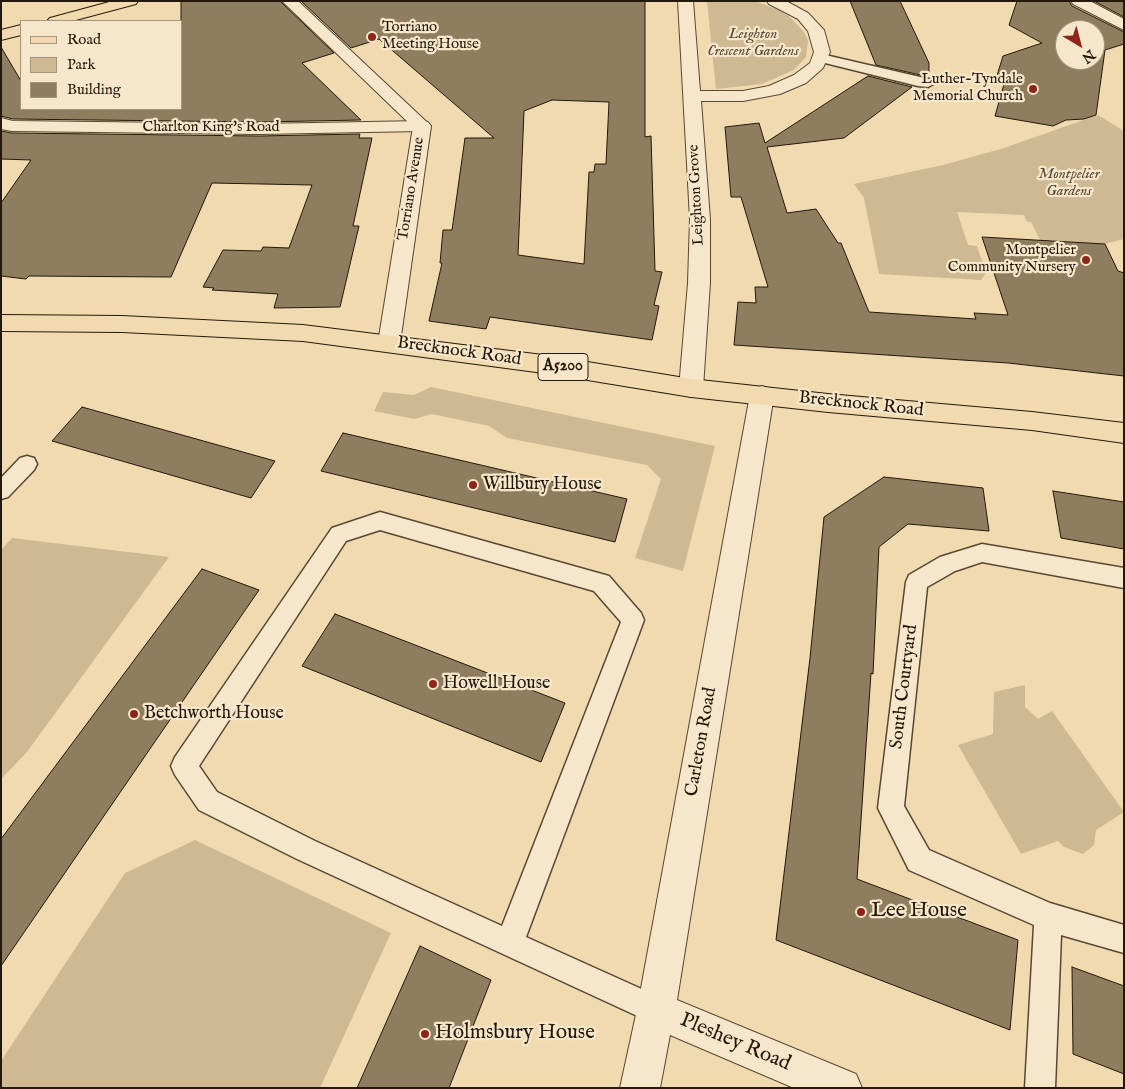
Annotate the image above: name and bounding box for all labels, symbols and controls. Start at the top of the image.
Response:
place label: Torriano Meeting House [382,19,479,54]
legend [20,20,182,110]
north arrow [1055,20,1105,70]
park label: Leighton Crescent Gardens [707,26,799,61]
text: Road [67,30,101,49]
marker: Torriano Meeting House [366,31,378,43]
text: N [1078,45,1099,67]
text: Park [67,55,96,74]
place label: Luther-Tyndale Memorial Church [913,71,1023,106]
text: Building [67,80,121,99]
marker: Luther-Tyndale Memorial Church [1027,83,1039,95]
street label: Charlton King's Road [143,119,279,137]
street label: Torriano Avenue [395,136,429,242]
street label: Leighton Grove [685,144,709,246]
park label: Montpelier Gardens [1038,166,1100,201]
place label: Montpelier Community Nursery [948,242,1076,277]
marker: Montpelier Community Nursery [1080,254,1092,266]
street label: Brecknock Road [395,333,523,371]
road number: A5200 [538,354,588,381]
street label: Brecknock Road [798,388,924,422]
place label: Willbury House [483,474,602,496]
marker: Willbury House [467,479,479,491]
street label: South Courtyard [887,624,923,750]
place label: Howell House [443,673,550,695]
marker: Howell House [427,678,439,690]
street label: Carleton Road [682,686,722,798]
place label: Betchworth House [144,703,284,725]
marker: Betchworth House [128,708,140,720]
place label: Lee House [871,899,967,925]
marker: Lee House [855,906,867,918]
street label: Pleshey Road [676,1008,794,1078]
place label: Holmsbury House [435,1021,595,1047]
marker: Holmsbury House [419,1028,431,1040]

